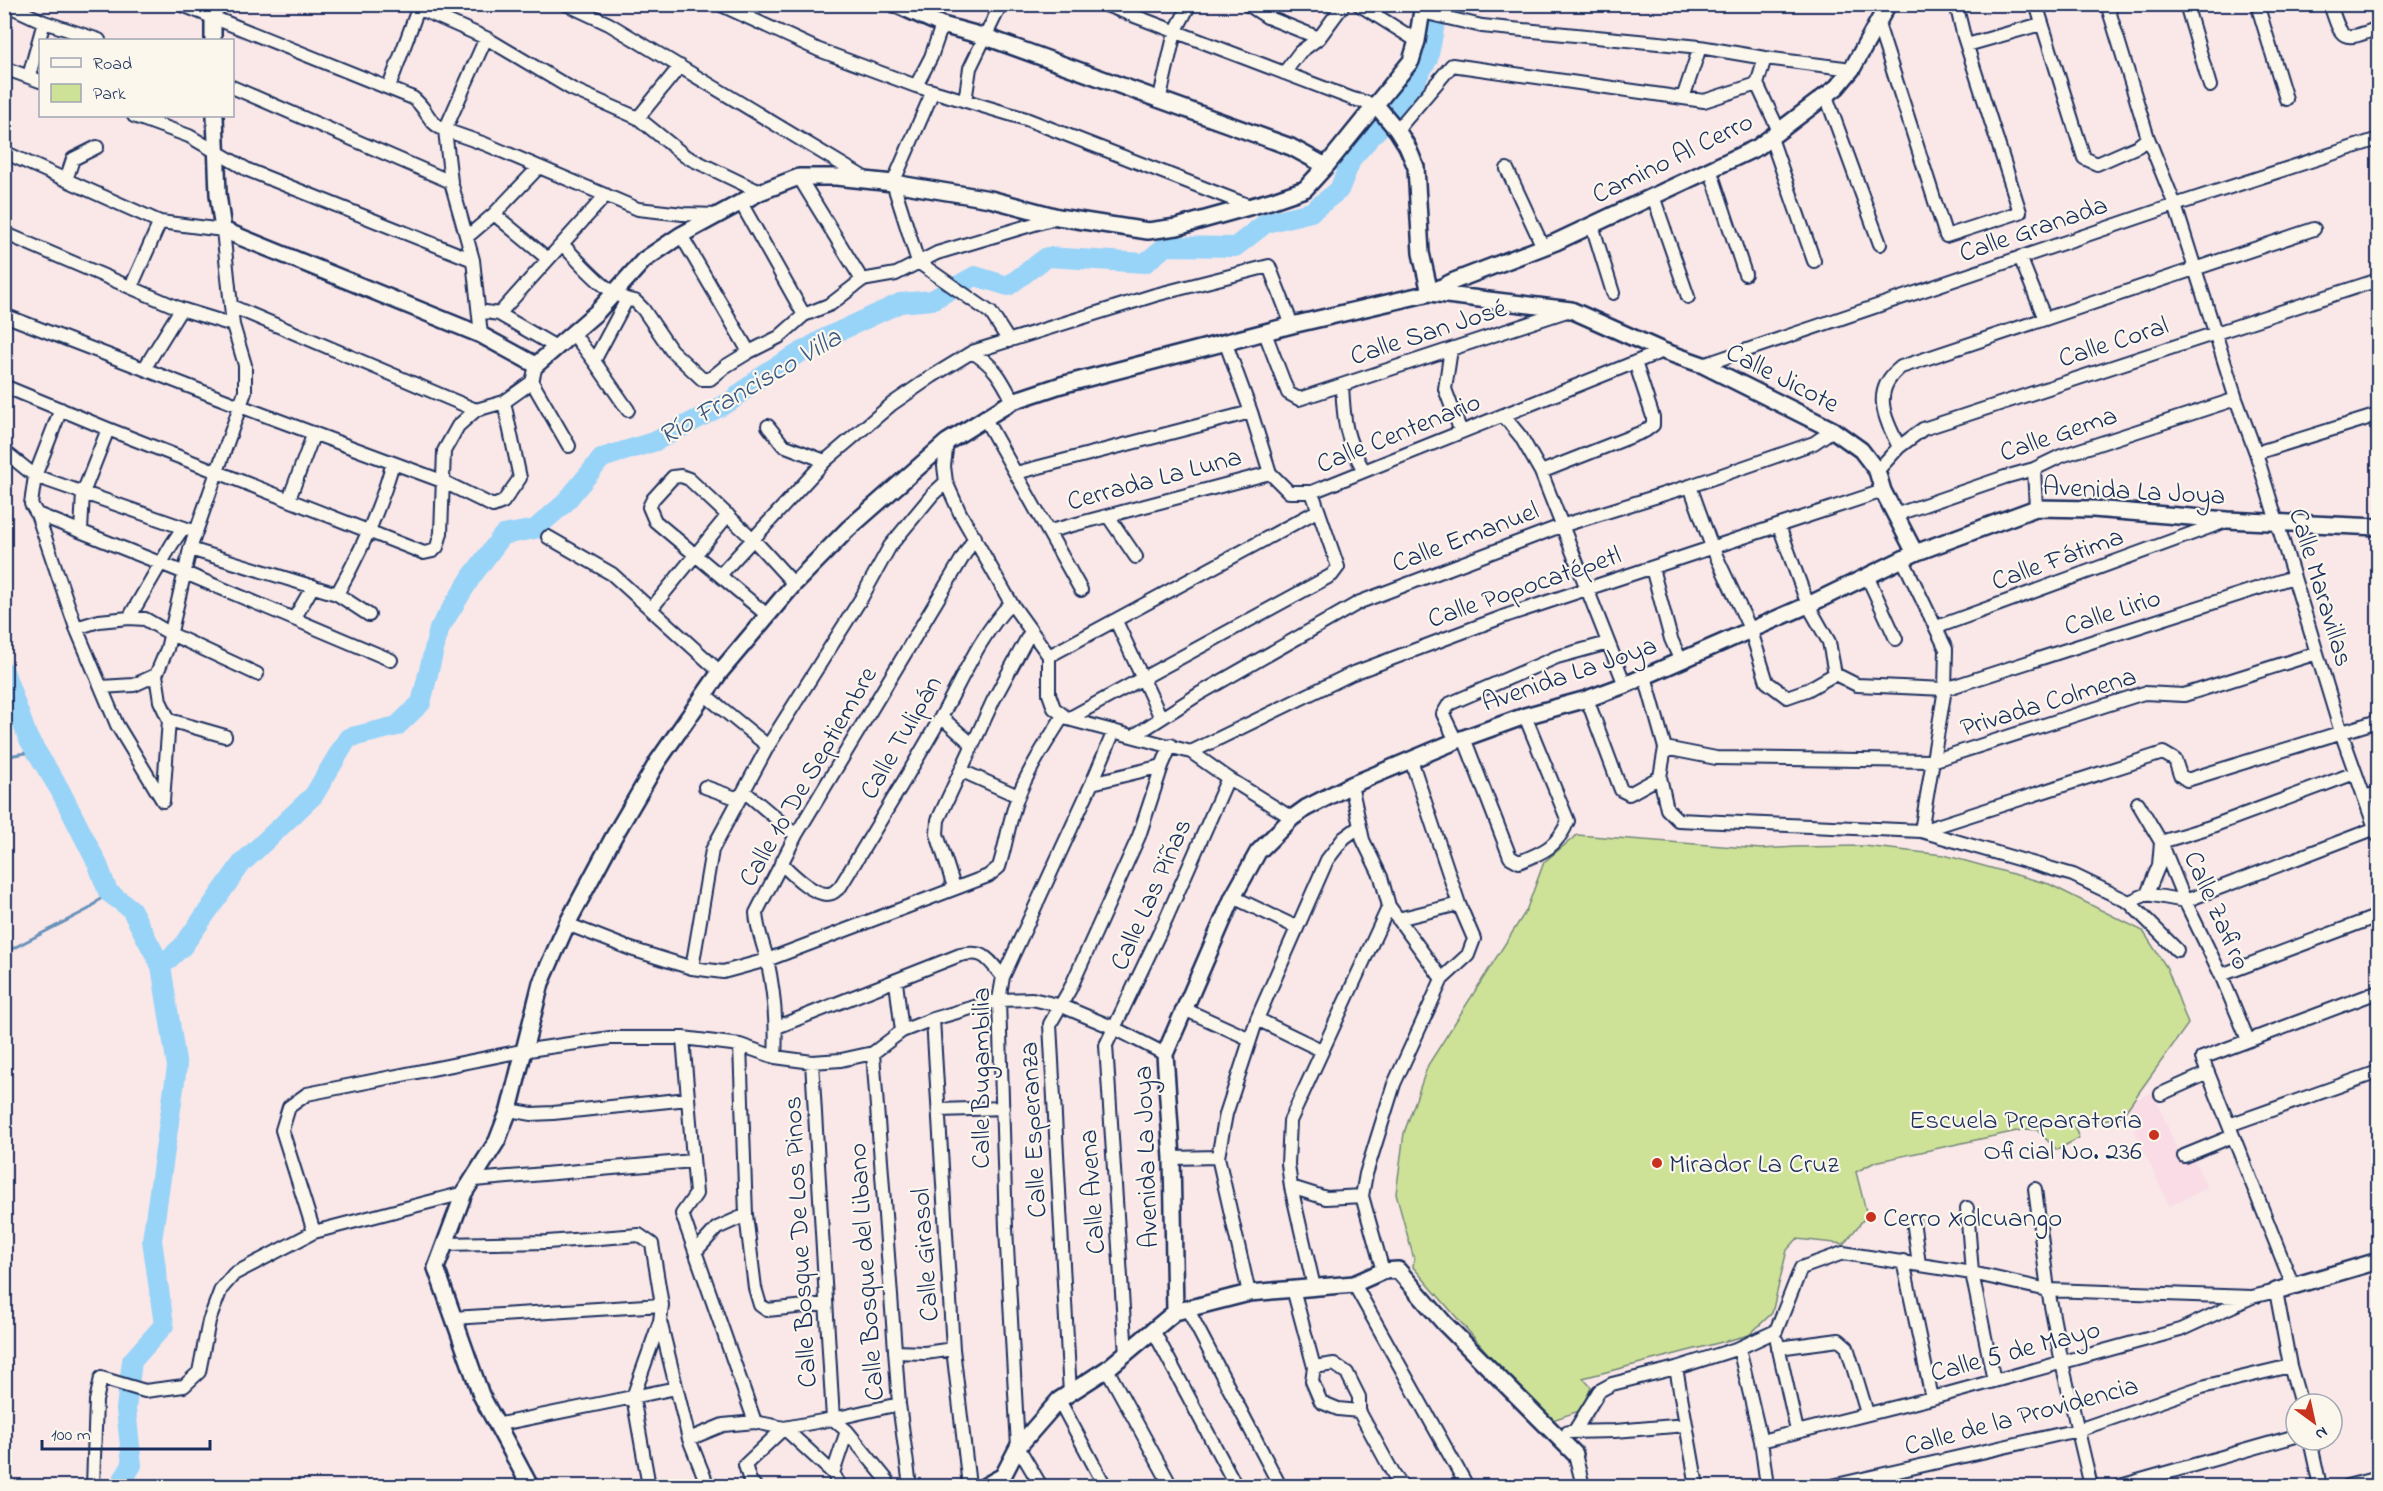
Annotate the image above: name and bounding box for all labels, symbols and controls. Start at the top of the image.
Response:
legend [39,39,234,117]
text: Road [93,52,132,78]
text: Park [93,82,126,108]
street label: Camino Al Cerro [1586,103,1760,215]
street label: Calle Granada [1954,187,2113,274]
street label: Calle San José [1346,289,1513,377]
street label: Calle Coral [2054,307,2174,379]
water label: Río Francisco Villa [652,318,851,457]
street label: Calle Jicote [1718,334,1846,425]
street label: Calle Centenario [1311,384,1487,485]
street label: Calle Gema [1995,397,2123,474]
street label: Cerrada La Luna [1063,438,1246,522]
street label: Avenida La Joya [2042,468,2226,517]
street label: Calle Emanuel [1387,492,1545,584]
street label: Calle Maravillas [2277,504,2362,672]
street label: Calle Fátima [1986,518,2129,602]
street label: Calle Popocatépetl [1423,537,1627,640]
street label: Calle Lirio [2059,579,2166,647]
street label: Avenida La Joya [1477,627,1663,724]
street label: Privada Colmena [1956,658,2142,749]
street label: Calle 10 De Septiembre [730,659,889,895]
street label: Calle Tulipán [851,669,953,808]
street label: Calle Las Piñas [1101,813,1203,977]
street label: Calle Zafiro [2172,845,2259,977]
street label: Calle Bugambilia [963,987,1002,1169]
street label: Calle Esperanza [1010,1041,1059,1219]
street label: Avenida La Joya [1125,1065,1170,1249]
street label: Calle Bosque De Los Pinos [774,1095,829,1389]
place label: Escuela Preparatoria Oficial No. 236 [1909,1102,2142,1172]
street label: Calle Avena [1070,1128,1117,1256]
marker: Escuela Preparatoria Oficial No. 236 [2147,1128,2161,1142]
street label: Calle Bosque del Libano [839,1142,896,1402]
place label: Mirador La Cruz [1669,1146,1839,1185]
marker: Mirador La Cruz [1650,1156,1664,1170]
street label: Calle Girasol [902,1187,951,1323]
place label: Cerro Xolcuango [1883,1200,2062,1239]
marker: Cerro Xolcuango [1864,1210,1878,1224]
street label: Calle 5 de Mayo [1926,1311,2105,1394]
street label: Calle de la Providencia [1900,1367,2143,1467]
north arrow [2284,1392,2344,1452]
scale bar [42,1413,210,1451]
text: N [2310,1420,2332,1446]
text: 100 m [51,1423,91,1449]

